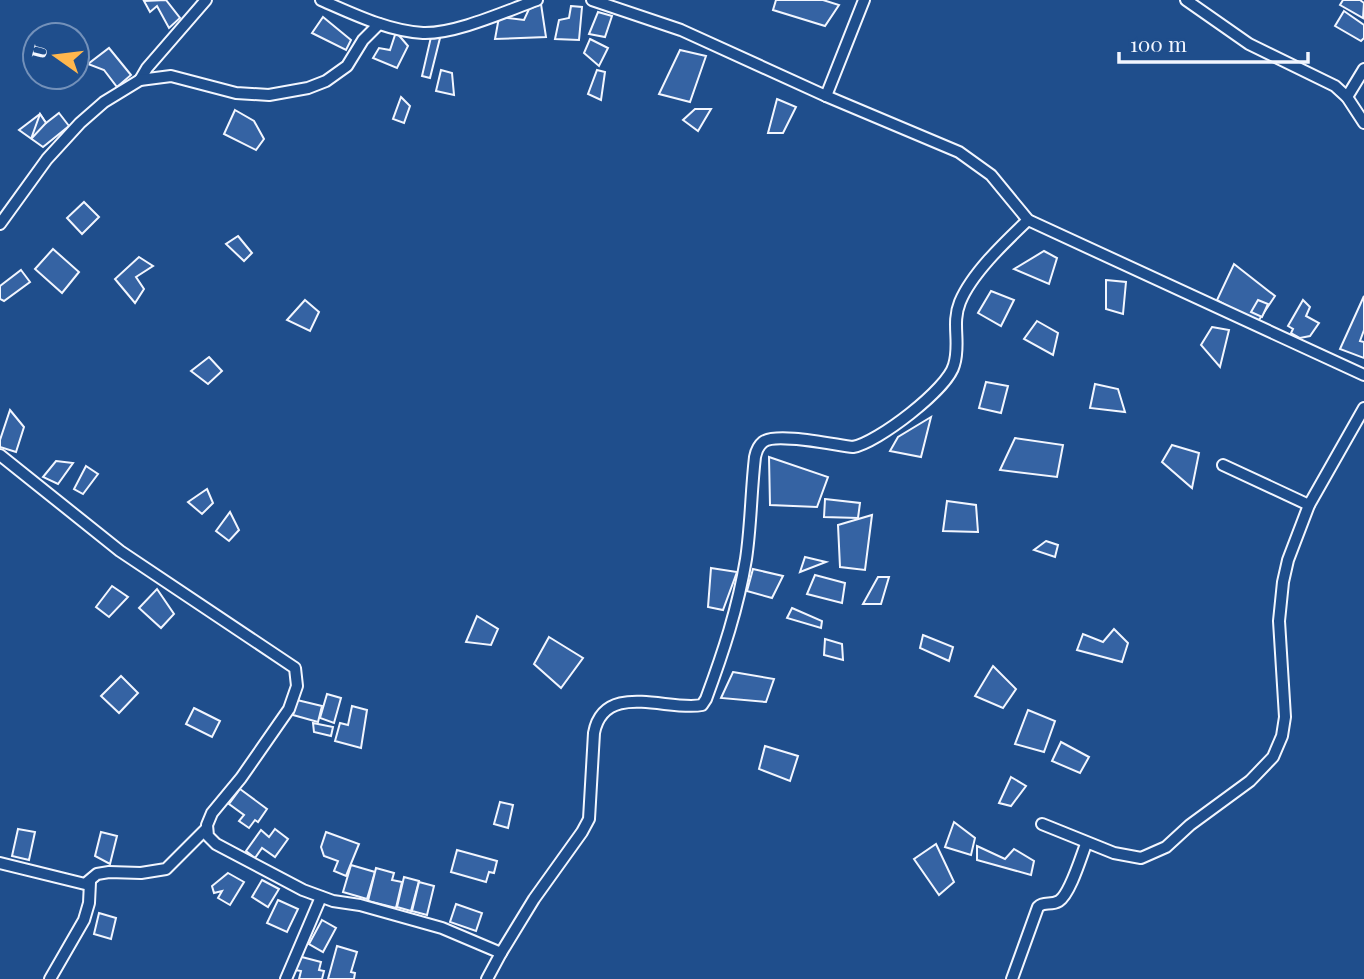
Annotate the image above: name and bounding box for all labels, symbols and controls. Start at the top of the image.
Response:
north arrow [21,21,91,91]
scale bar [1119,21,1308,65]
text: 100 m [1130,29,1187,57]
text: U [24,42,53,61]

